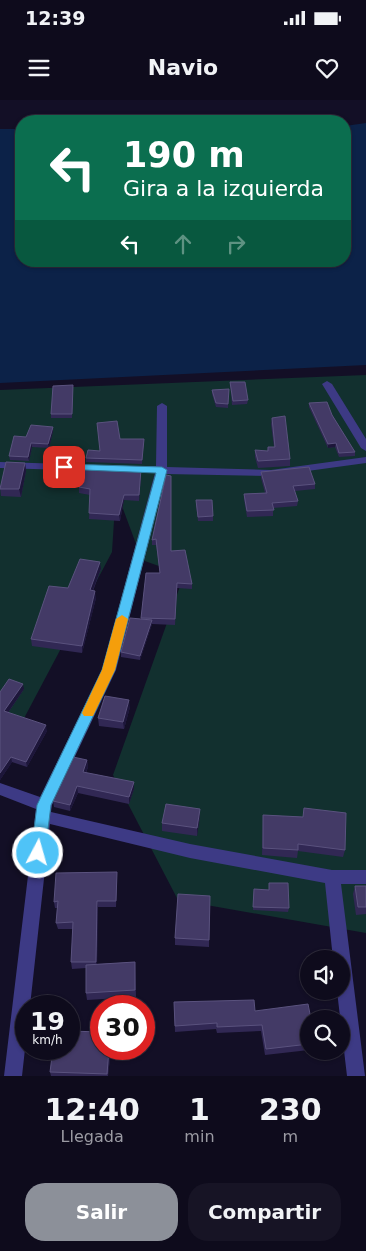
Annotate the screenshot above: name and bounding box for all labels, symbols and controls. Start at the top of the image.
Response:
text: 12:39 [25,7,85,29]
icon: menu [25,54,53,82]
icon: heart [313,54,341,82]
text: Navio [148,55,218,80]
icon: left [40,135,105,200]
text: 190 m [123,135,245,175]
text: Gira a la izquierda [123,176,324,201]
icon: left [116,230,144,258]
icon: ahead [169,230,197,258]
icon: right [222,230,250,258]
pin [43,446,85,488]
icon: arrive [50,453,78,481]
position arrow [11,826,63,878]
map controls [300,950,350,1060]
button: sound [300,950,350,1000]
speed limit sign: 30 [90,995,155,1060]
text: 19 [30,1007,65,1036]
button: search [300,1010,350,1060]
text: km/h [32,1033,63,1047]
text: 12:40 [44,1092,140,1127]
text: 1 [189,1092,210,1127]
text: 230 [259,1092,322,1127]
text: Llegada [61,1127,124,1146]
text: min [184,1127,215,1146]
text: m [282,1127,298,1146]
button: Salir [25,1183,178,1241]
button: Compartir [188,1183,341,1241]

